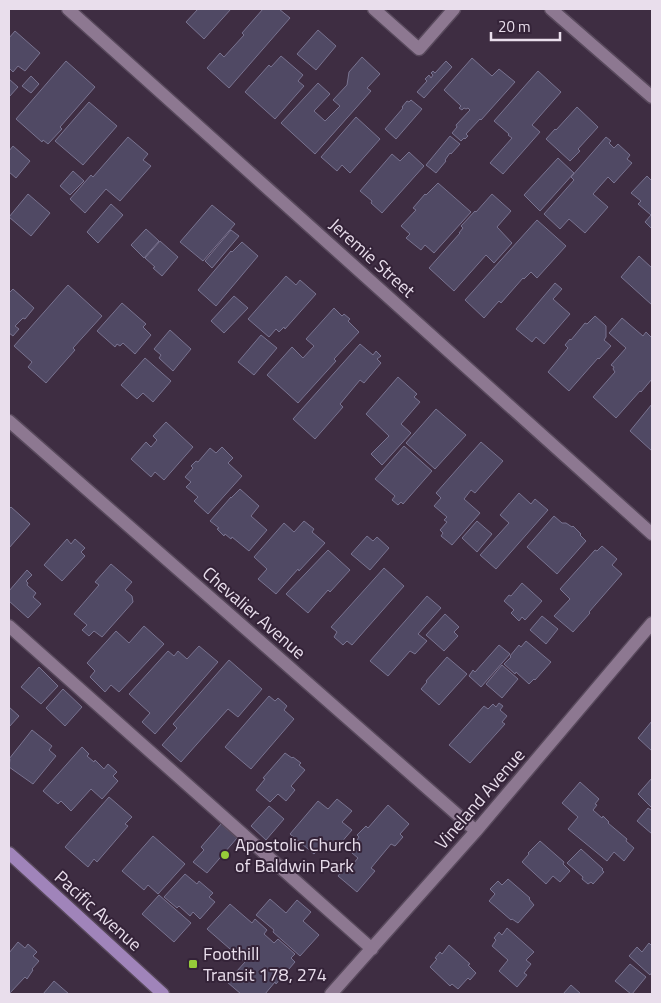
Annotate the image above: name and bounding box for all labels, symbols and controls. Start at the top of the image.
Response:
scale bar [491,10,560,42]
text: 20 m [498,15,531,38]
street label: Jeremie Street [323,212,422,304]
street label: Chevalier Avenue [197,560,312,665]
street label: Vineland Avenue [428,742,531,855]
place label: Apostolic Church of Baldwin Park [235,831,361,879]
marker: Apostolic Church of Baldwin Park [219,849,231,861]
street label: Pacific Avenue [49,864,148,957]
place label: Foothill Transit 178, 274 [203,940,327,988]
marker: Foothill Transit 178, 274 [187,958,199,970]

